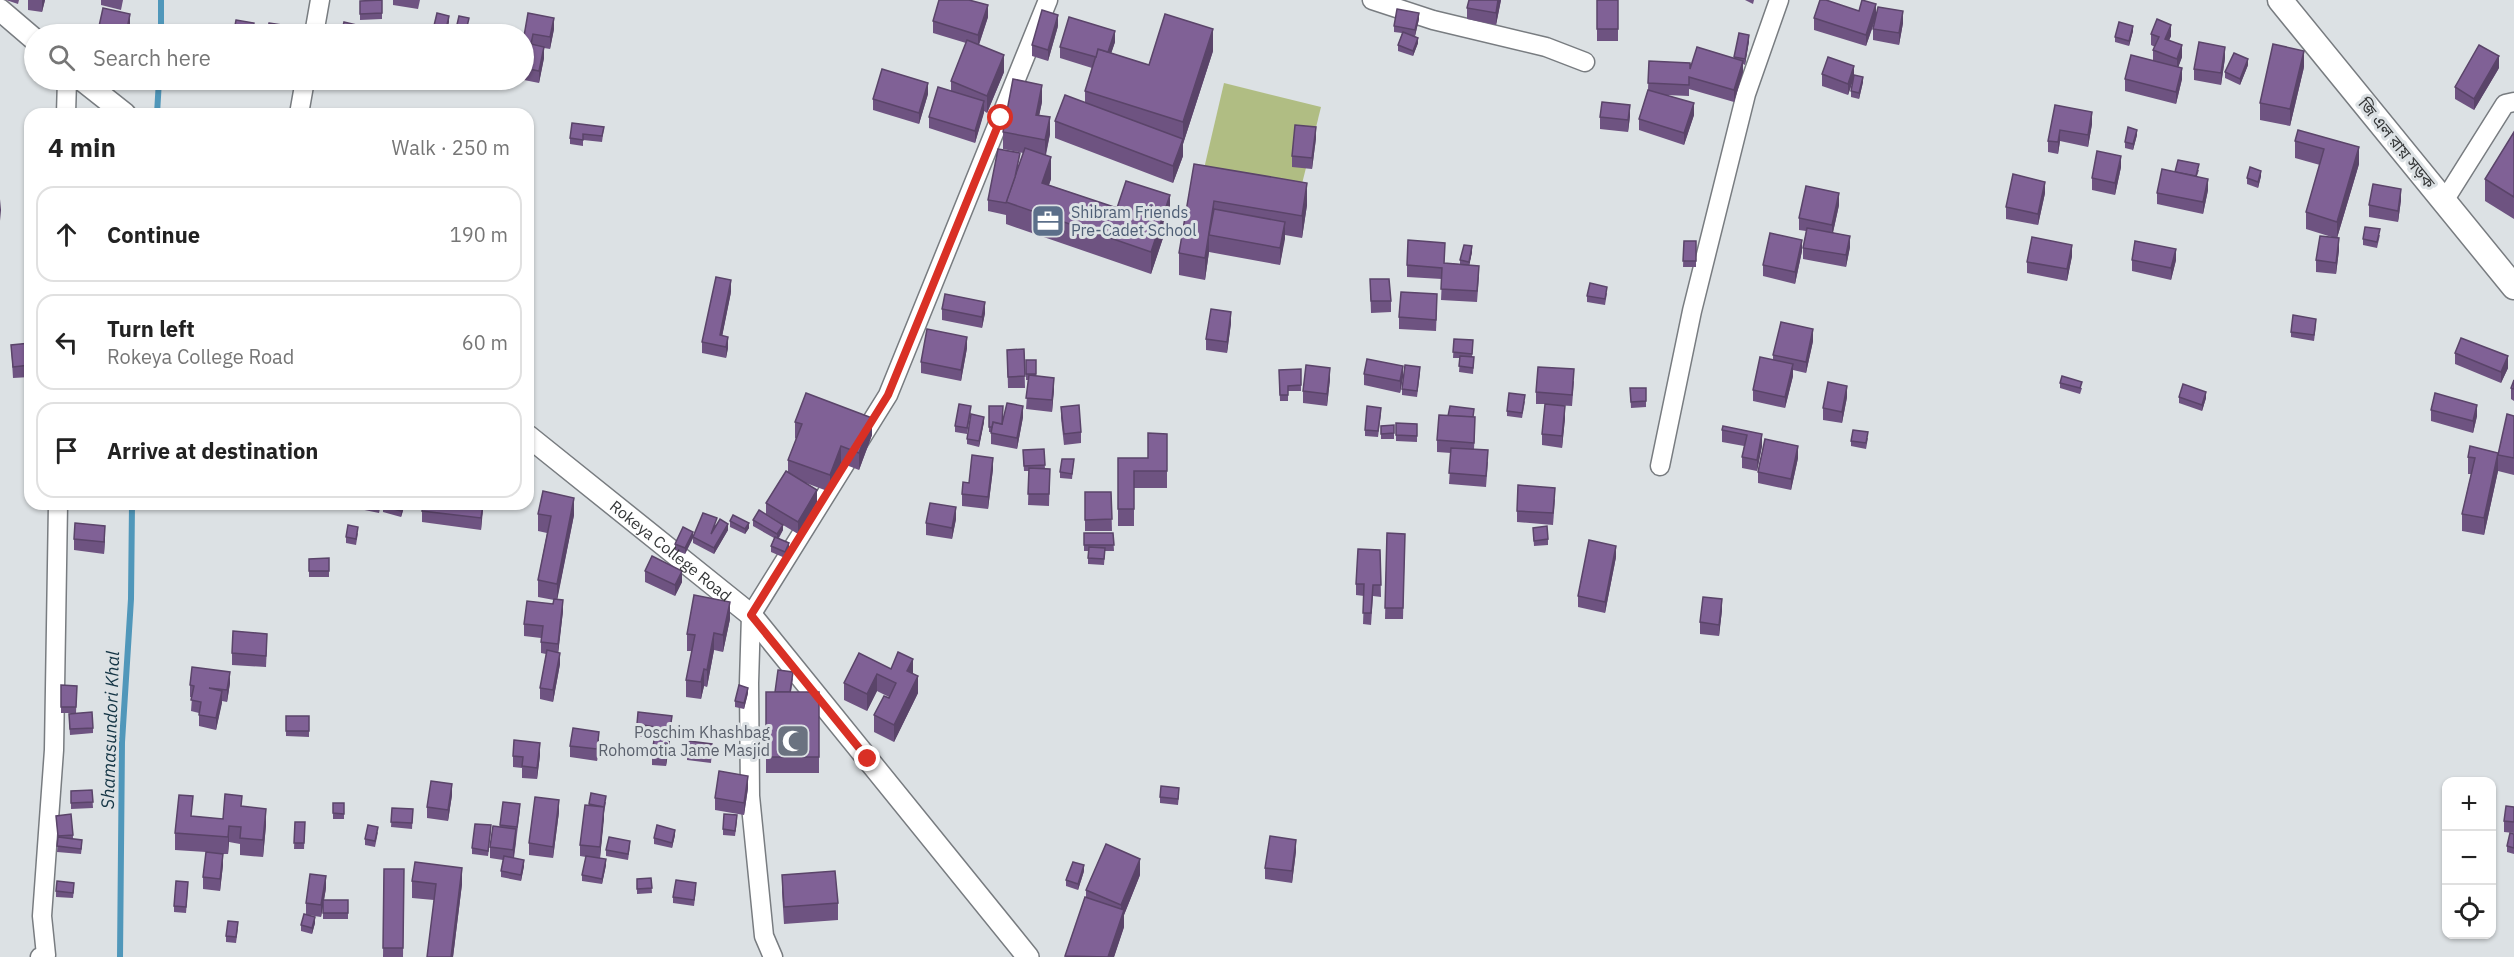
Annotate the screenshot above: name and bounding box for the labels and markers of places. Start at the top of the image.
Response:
place label: Shibram Friends Pre-Cadet School [1071,202,1197,240]
office icon: Shibram Friends Pre-Cadet School [1030,203,1066,239]
place label: Poschim Khashbag Rohomotia Jame Masjid [598,722,771,760]
mosque icon: Poschim Khashbag Rohomotia Jame Masjid [775,723,811,759]

